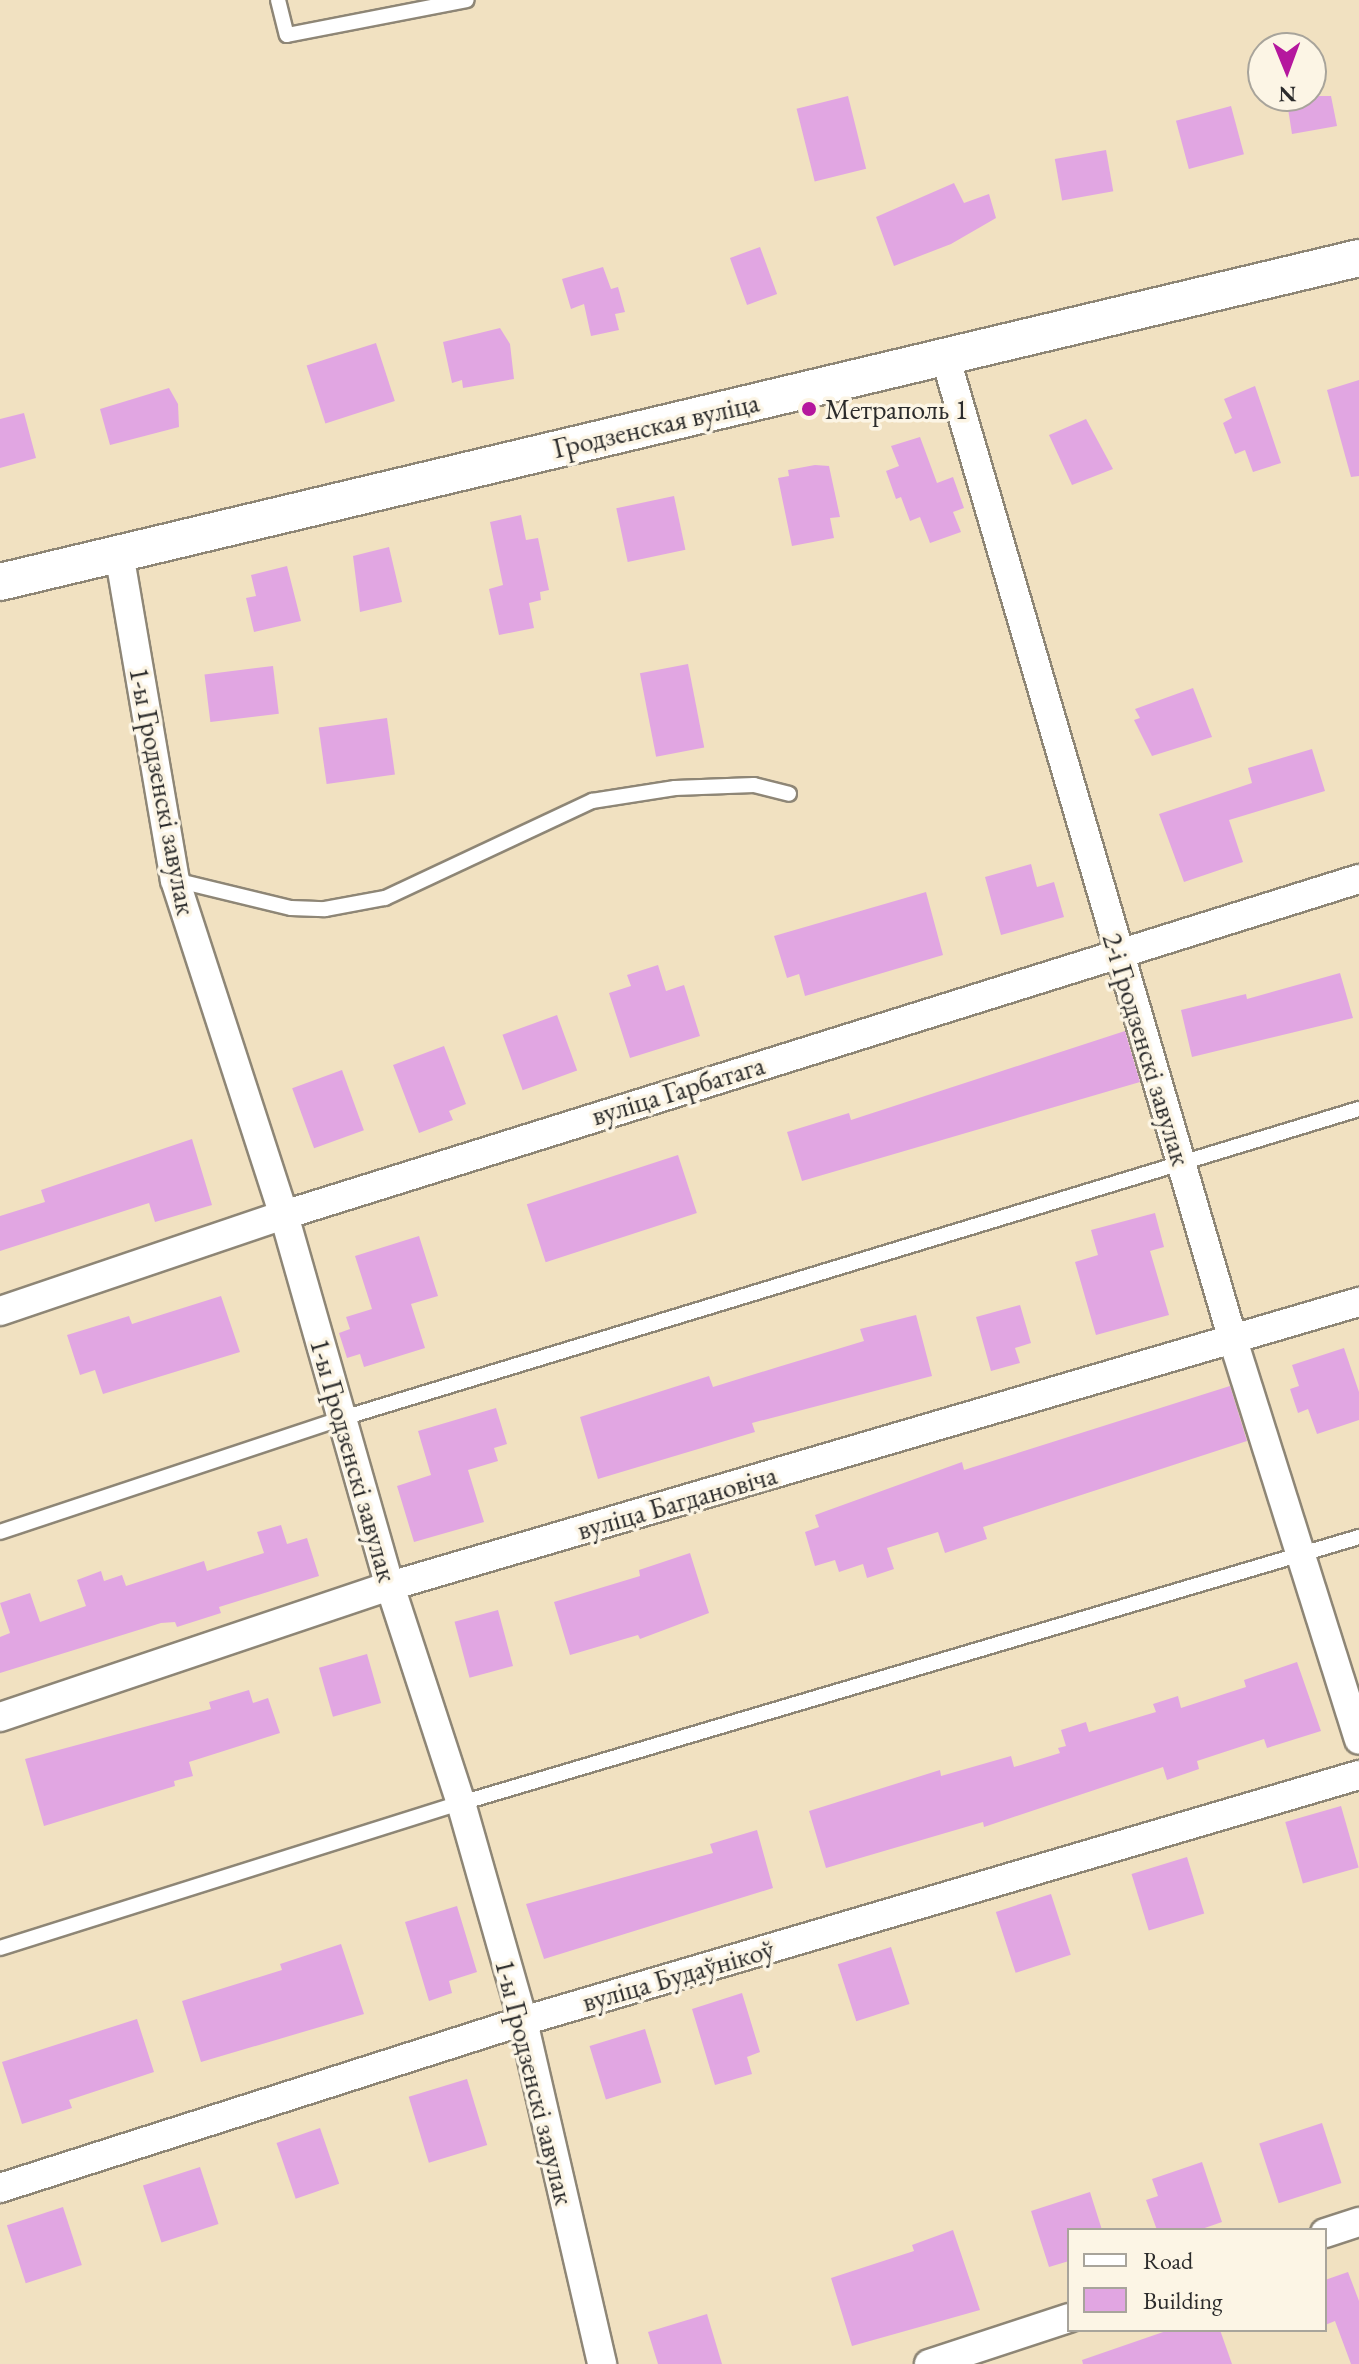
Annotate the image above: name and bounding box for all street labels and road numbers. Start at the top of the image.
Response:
street label: Гродзенская вуліца [550,385,762,465]
street label: 1-ы Гродзенскі завулак [122,664,204,918]
street label: 2-і Гродзенскі завулак [1096,929,1198,1169]
street label: вуліца Гарбатага [587,1048,769,1132]
street label: 1-ы Гродзенскі завулак [303,1334,405,1586]
street label: вуліца Багдановіча [573,1457,781,1547]
street label: вуліца Будаўнікоў [578,1932,778,2018]
street label: 1-ы Гродзенскі завулак [488,1956,582,2208]

